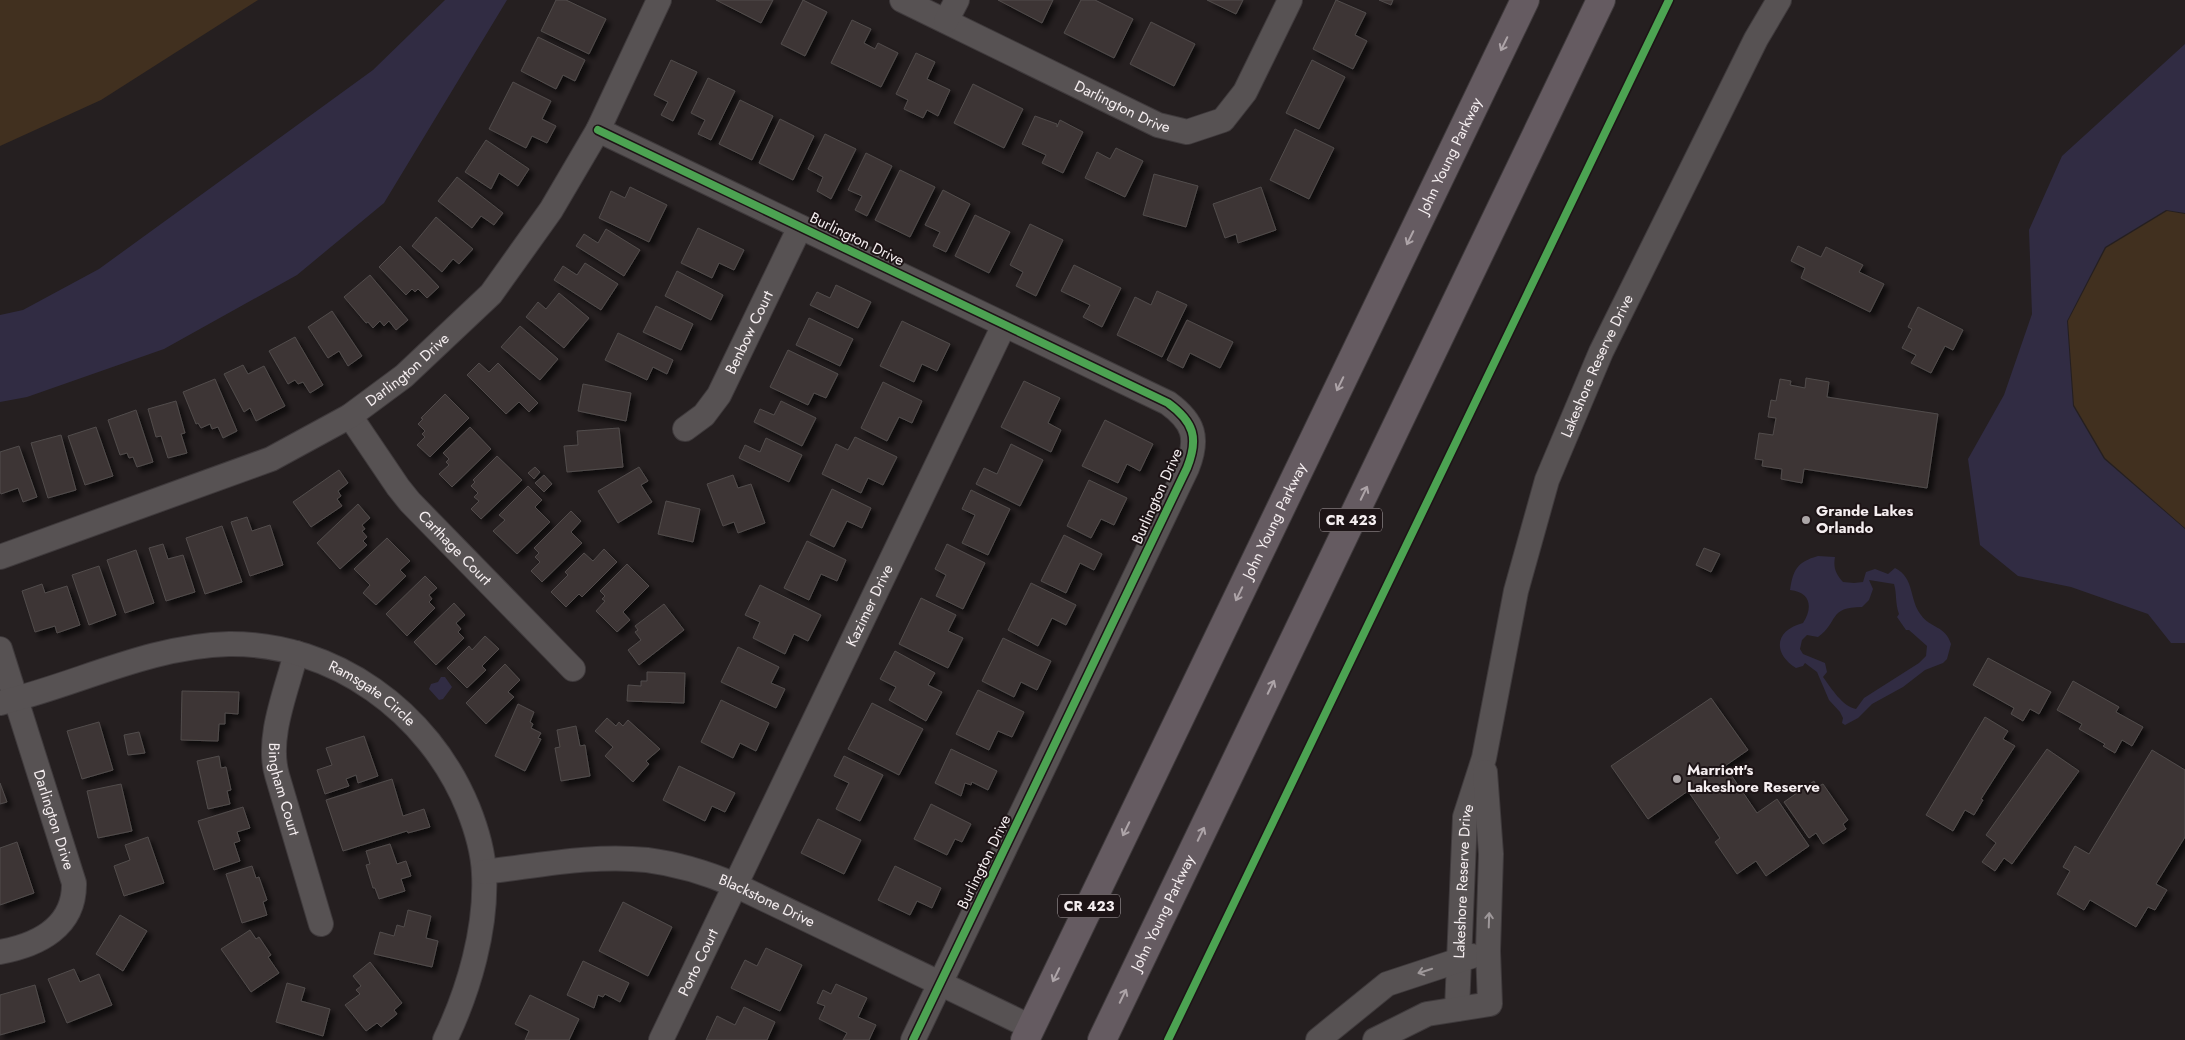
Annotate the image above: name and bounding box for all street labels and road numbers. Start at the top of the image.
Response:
street label: Darlington Drive [1071,75,1173,139]
street label: John Young Parkway [1412,94,1488,220]
street label: Burlington Drive [806,207,908,272]
street label: Benbow Court [720,287,779,378]
street label: Lakeshore Reserve Drive [1555,290,1639,441]
street label: Darlington Drive [361,328,454,412]
street label: Burlington Drive [1126,444,1188,547]
street label: John Young Parkway [1236,459,1312,585]
street label: Carthage Court [413,505,497,591]
road number: CR 423 [1320,508,1382,532]
street label: Kazimer Drive [840,560,899,650]
street label: Ramsgate Circle [325,655,421,731]
street label: Bingham Court [263,742,305,839]
street label: Darlington Drive [28,767,80,873]
street label: Lakeshore Reserve Drive [1448,801,1480,959]
street label: Burlington Drive [952,811,1017,913]
street label: John Young Parkway [1125,850,1201,977]
street label: Blackstone Drive [715,868,819,933]
road number: CR 423 [1058,894,1120,918]
street label: Porto Court [673,925,724,1000]

